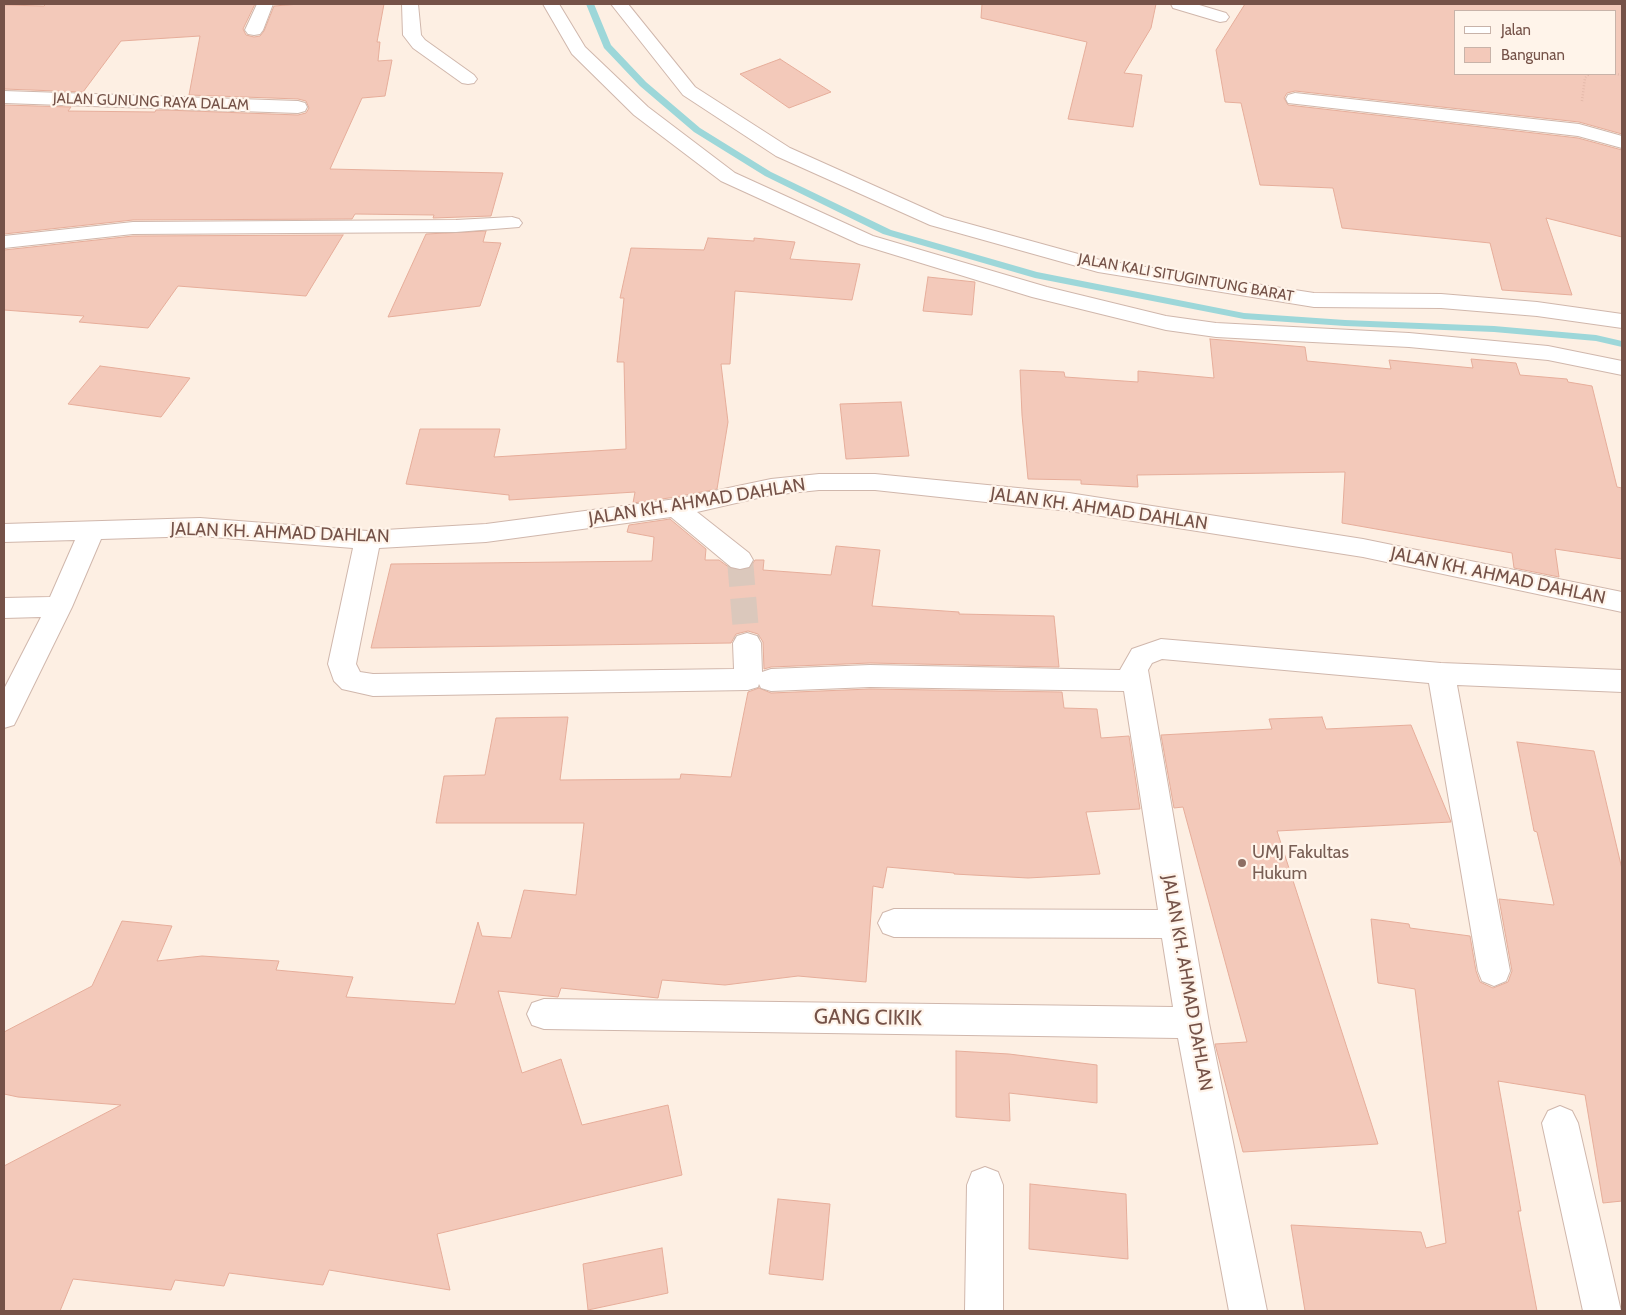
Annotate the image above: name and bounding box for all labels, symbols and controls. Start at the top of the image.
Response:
legend [1454,10,1616,75]
text: Jalan [1501,21,1531,39]
text: Bangunan [1501,46,1565,64]
street label: JALAN GUNUNG RAYA DALAM [52,90,250,114]
street label: JALAN KALI SITUGINTUNG BARAT [1077,250,1295,306]
street label: JALAN KH. AHMAD DAHLAN [587,474,807,530]
street label: JALAN KH. AHMAD DAHLAN [989,483,1209,535]
street label: JALAN KH. AHMAD DAHLAN [170,518,390,548]
street label: JALAN KH. AHMAD DAHLAN [1389,543,1607,609]
place label: UMJ Fakultas Hukum [1252,842,1349,884]
marker: UMJ Fakultas Hukum [1236,857,1248,869]
street label: JALAN KH. AHMAD DAHLAN [1157,873,1217,1093]
street label: GANG CIKIK [814,1004,922,1032]

